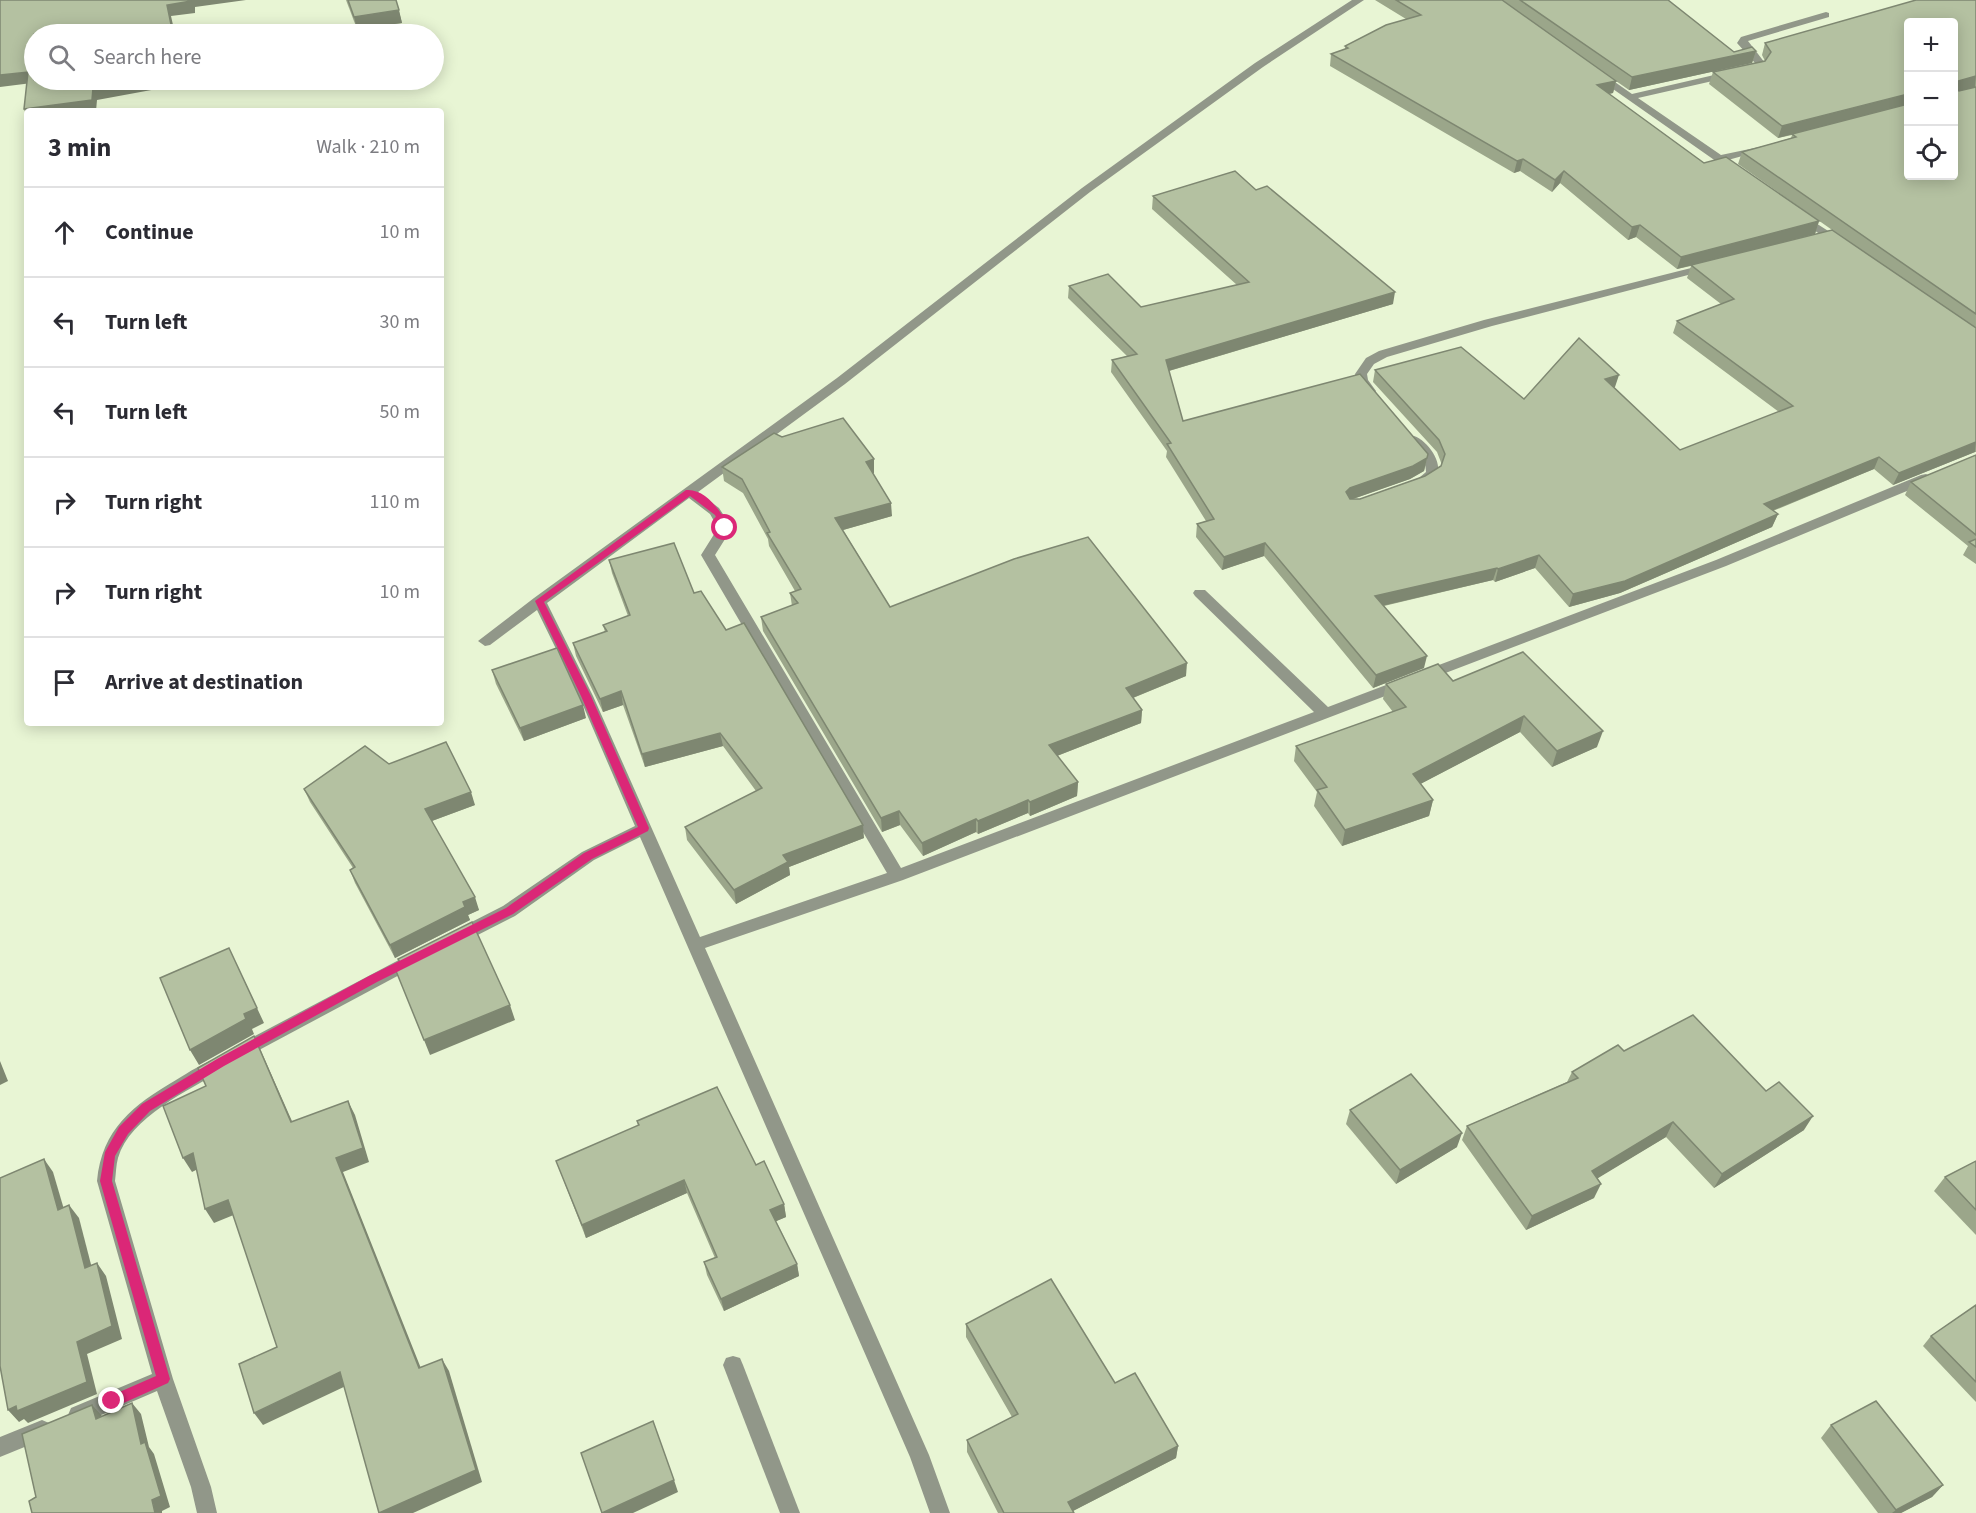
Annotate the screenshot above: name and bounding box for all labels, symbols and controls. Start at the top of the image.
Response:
map controls [1904,18,1958,180]
button: + [1904,18,1958,72]
search box [24,24,444,90]
icon: search [45,41,78,74]
text: Search here [93,41,201,73]
button: − [1904,72,1958,126]
button: locate [1904,126,1958,180]
text: 3 min [48,129,111,166]
text: Walk · 210 m [316,133,420,161]
icon: ahead [48,216,81,249]
text: Continue [105,216,194,248]
text: 10 m [380,218,420,246]
icon: left [48,306,81,339]
text: Turn left [105,306,187,338]
text: 30 m [380,308,420,336]
icon: left [48,396,81,429]
text: Turn left [105,396,187,428]
text: 50 m [380,398,420,426]
icon: right [48,486,81,519]
text: Turn right [105,486,202,518]
text: 110 m [370,488,420,516]
route start [711,514,737,540]
icon: right [48,576,81,609]
text: Turn right [105,576,202,608]
text: 10 m [380,578,420,606]
icon: arrive [48,666,81,699]
text: Arrive at destination [105,666,303,698]
route end [98,1387,124,1413]

